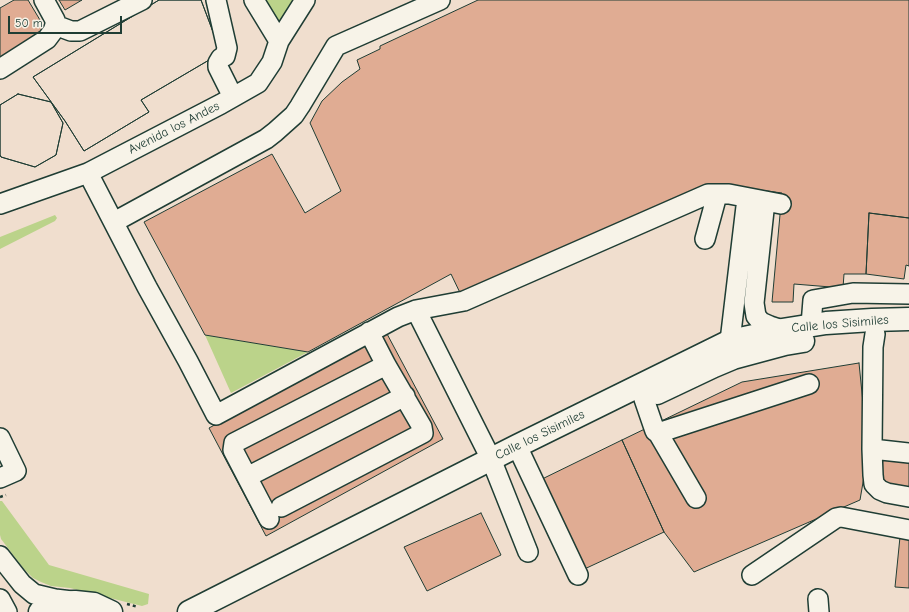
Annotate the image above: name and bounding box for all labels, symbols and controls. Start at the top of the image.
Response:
scale bar [10,8,124,34]
text: 50 m [15,16,43,30]
street label: Avenida los Andes [126,98,222,158]
street label: Calle los Sisimiles [791,312,889,336]
street label: Calle los Sisimiles [493,407,587,463]

